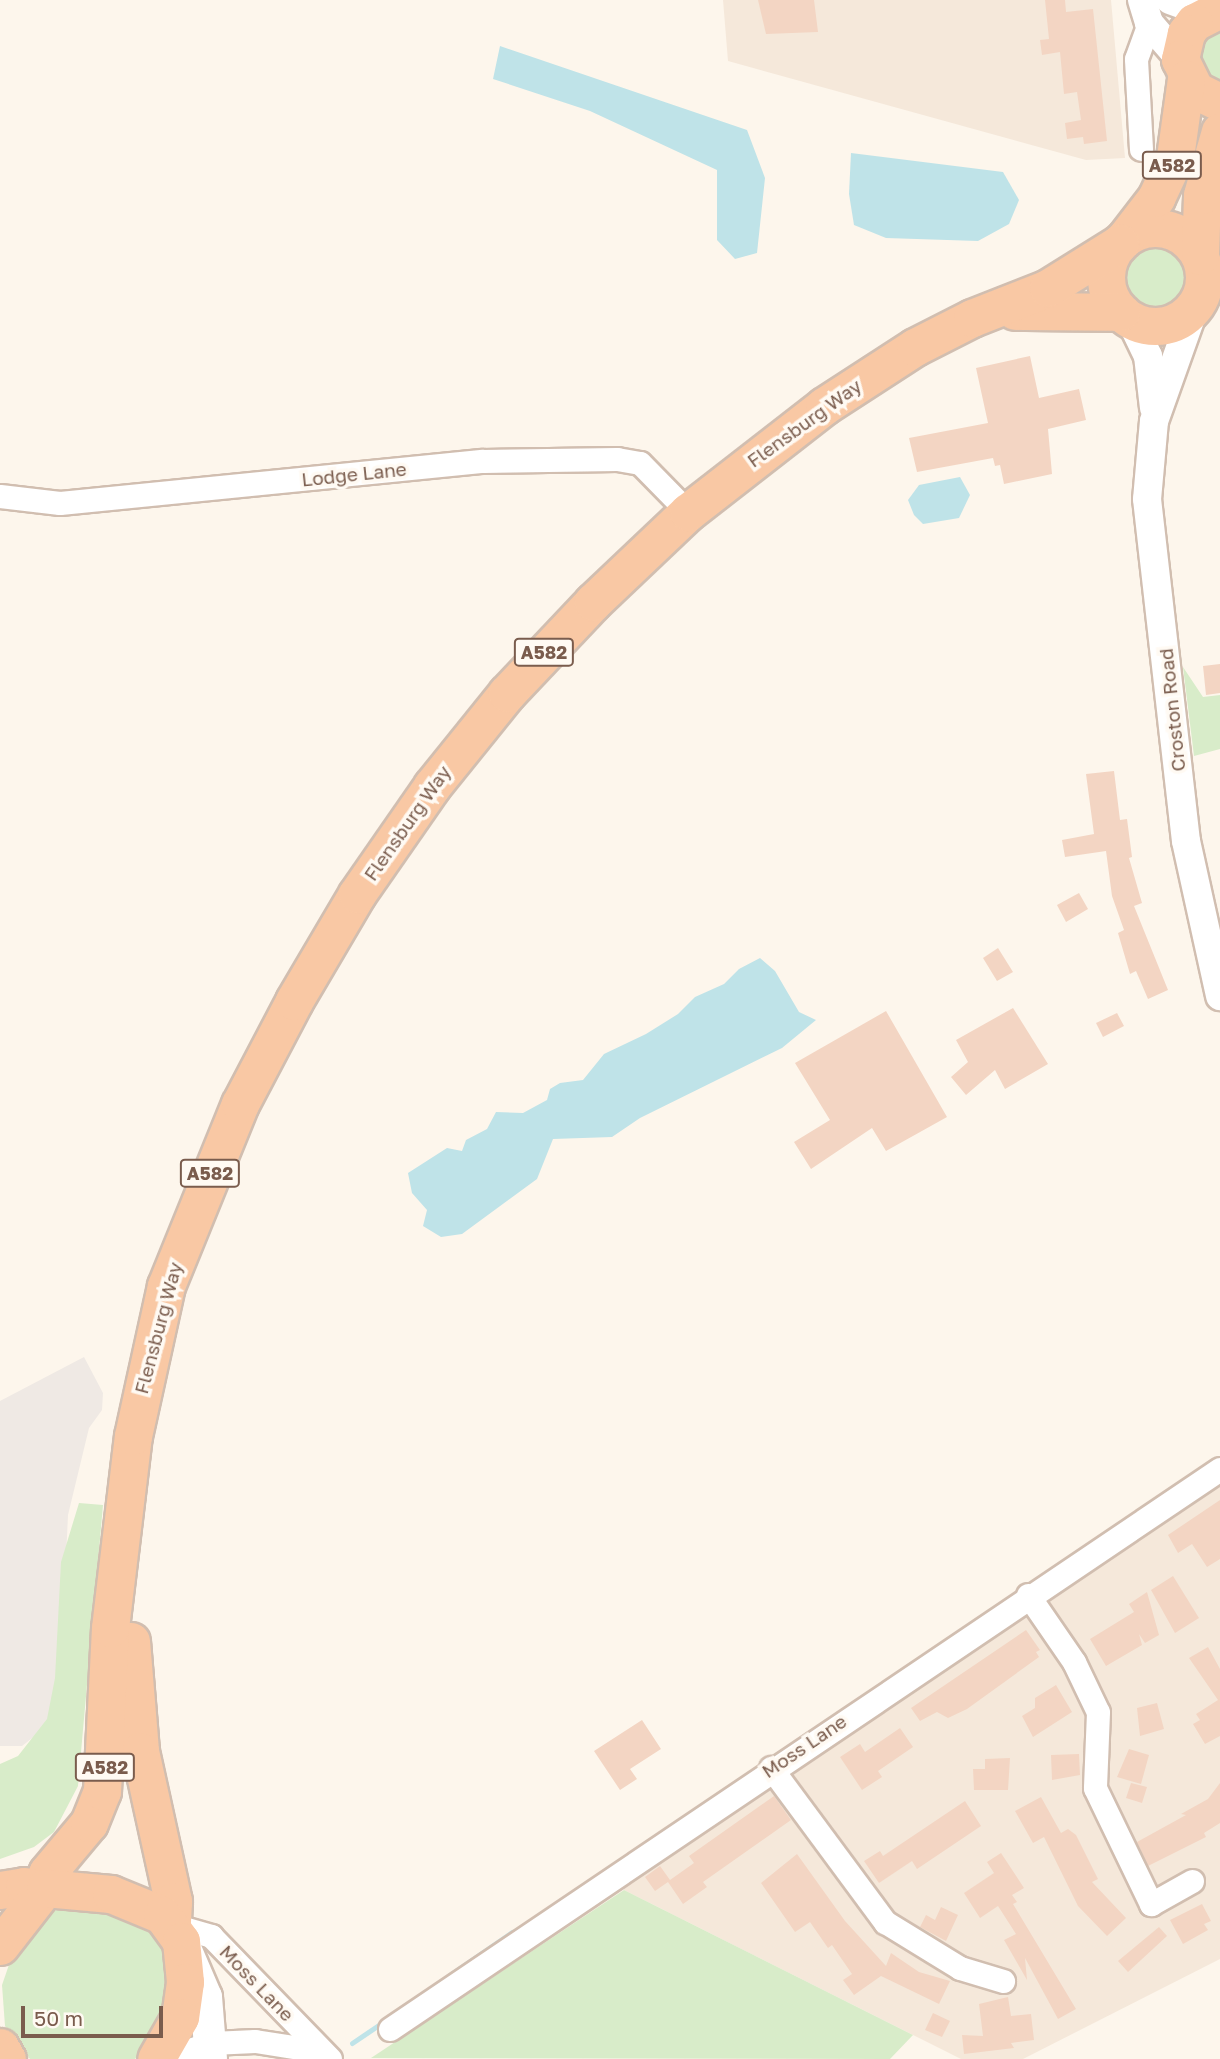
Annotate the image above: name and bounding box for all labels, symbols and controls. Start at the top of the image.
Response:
road number: A582 [1140,150,1204,180]
street label: Flensburg Way [743,374,865,472]
street label: Lodge Lane [300,457,408,491]
road number: A582 [512,638,576,666]
street label: Croston Road [1154,647,1190,773]
street label: Flensburg Way [359,761,455,885]
road number: A582 [178,1158,242,1188]
street label: Flensburg Way [129,1260,187,1396]
street label: Moss Lane [757,1709,851,1783]
road number: A582 [74,1752,136,1782]
street label: Moss Lane [215,1940,299,2026]
scale bar [24,1993,166,2037]
text: 50 m [34,2005,83,2031]

